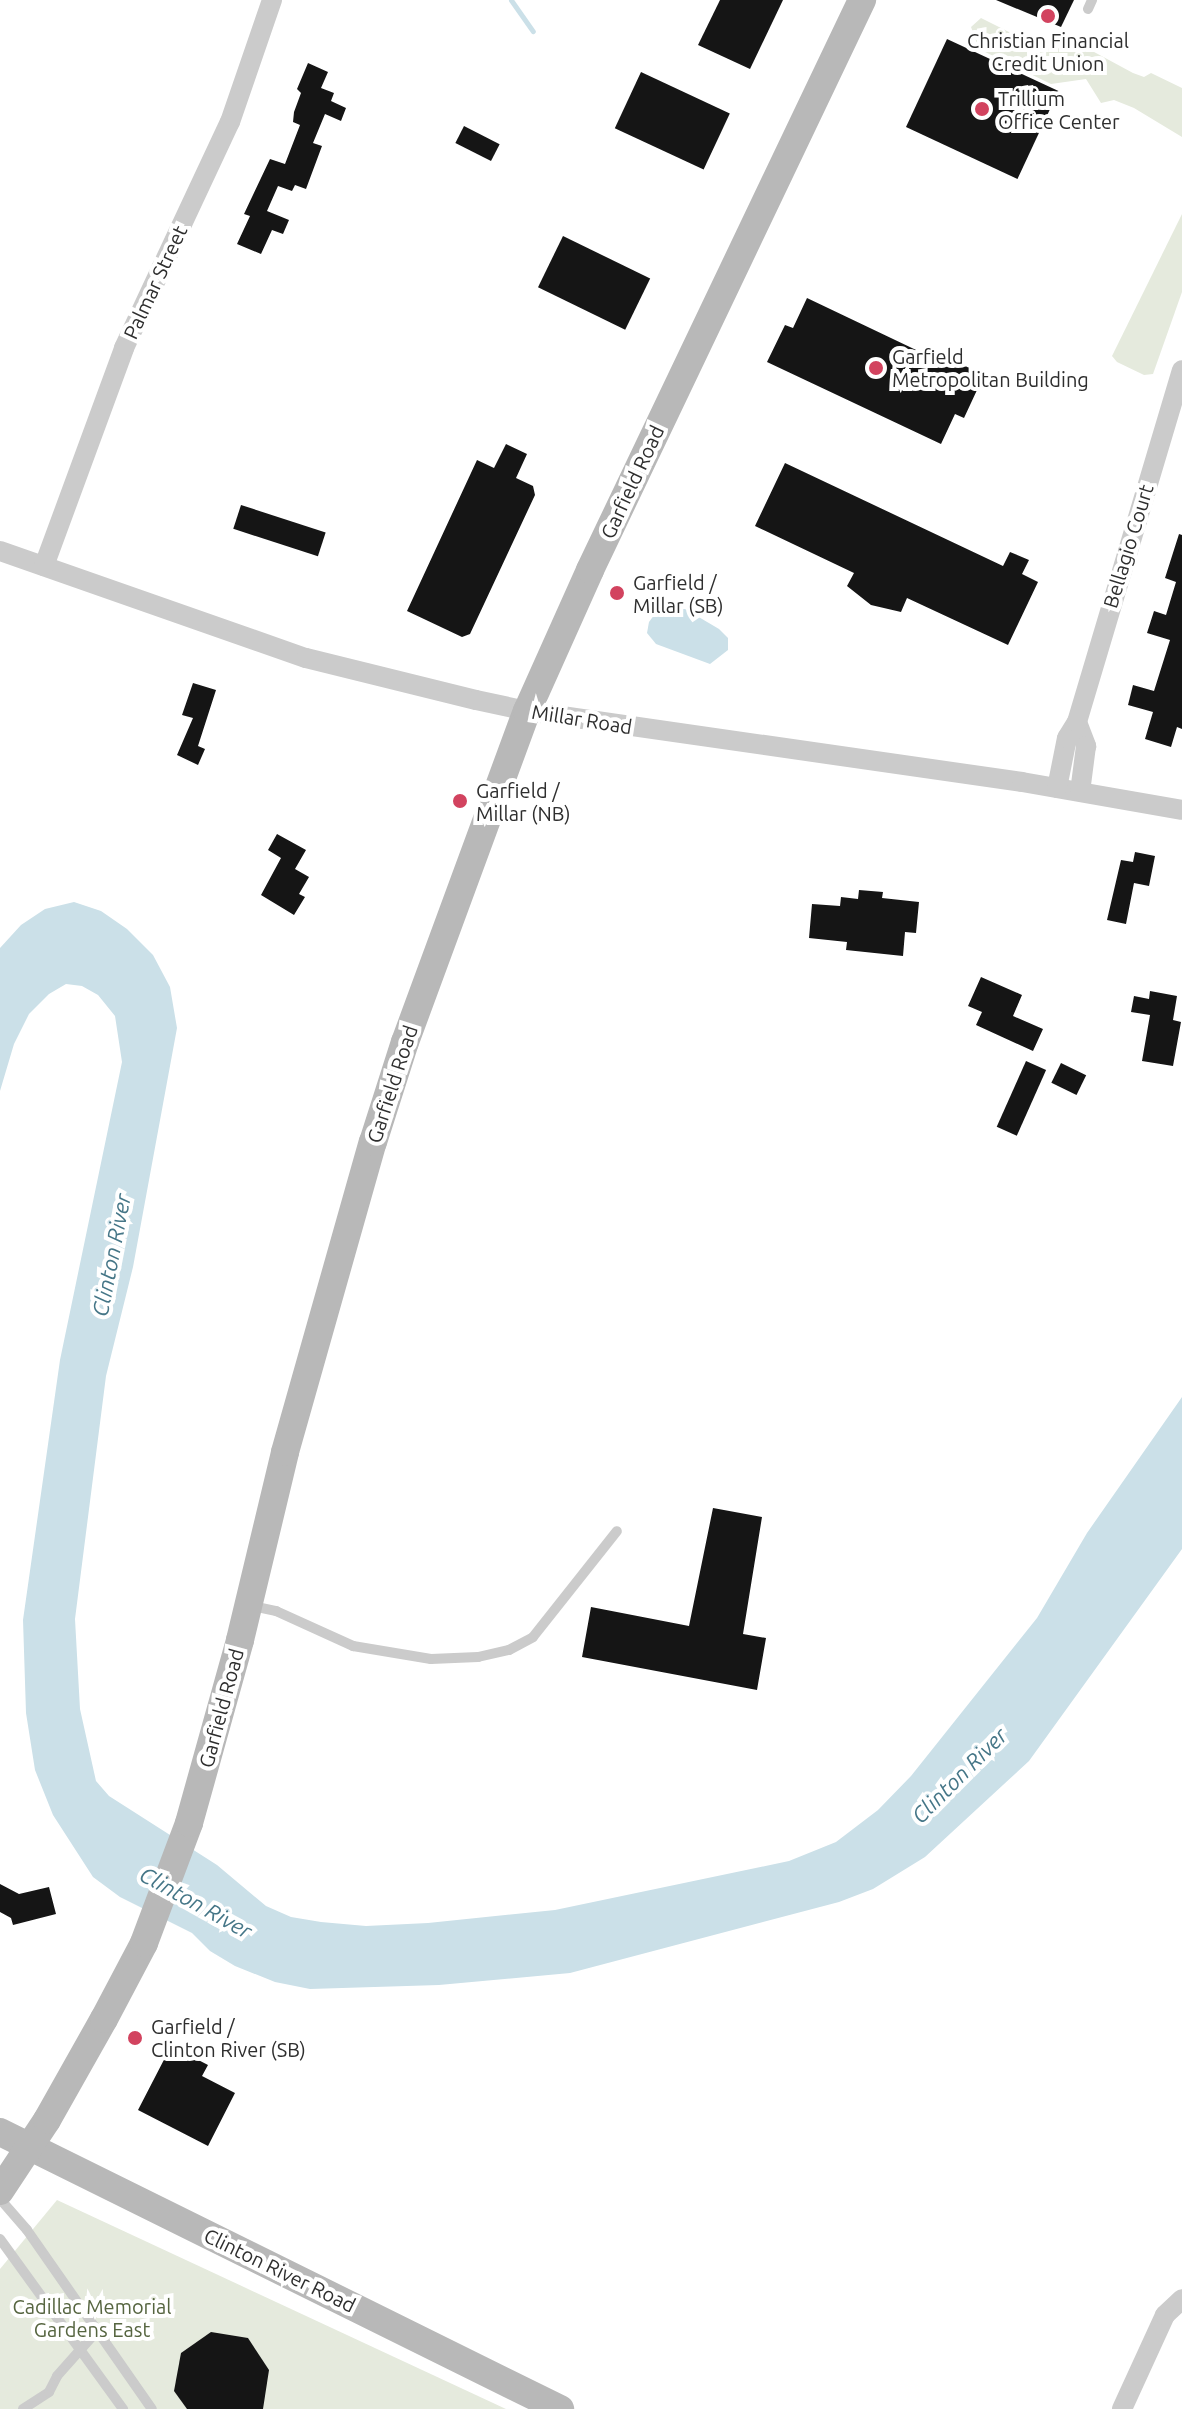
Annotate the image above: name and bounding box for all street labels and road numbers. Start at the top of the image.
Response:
street label: Palmar Street [118,221,192,343]
street label: Garfield Road [595,422,669,542]
street label: Bellagio Court [1098,481,1158,611]
street label: Millar Road [530,699,634,739]
street label: Garfield Road [362,1022,422,1146]
street label: Garfield Road [194,1646,248,1770]
street label: Clinton River Road [200,2223,360,2317]

